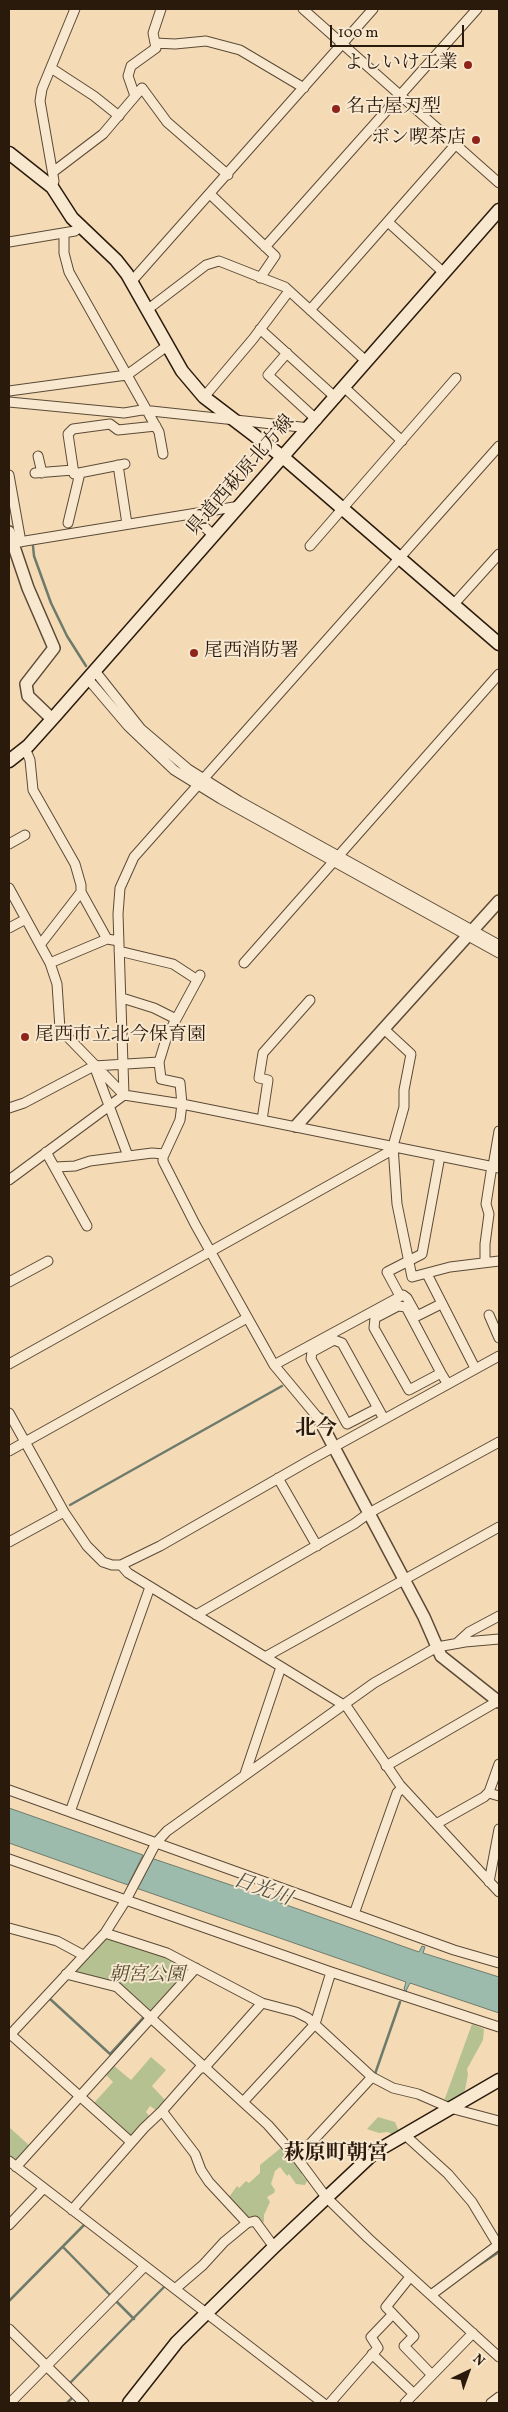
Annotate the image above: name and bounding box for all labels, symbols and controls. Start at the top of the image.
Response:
scale bar [333,15,467,47]
text: 100 m [338,23,378,44]
place label: よしいけ工業 [344,54,458,76]
marker: よしいけ工業 [462,59,474,71]
place label: 名古屋刃型 [346,98,441,120]
marker: 名古屋刃型 [330,103,342,115]
place label: ボン喫茶店 [371,129,466,151]
marker: ボン喫茶店 [470,134,482,146]
street label: 県道西萩原北方線 [184,411,300,541]
place label: 尾西消防署 [204,642,299,664]
marker: 尾西消防署 [188,647,200,659]
place label: 尾西市立北今保育園 [35,1026,206,1048]
marker: 尾西市立北今保育園 [19,1031,31,1043]
district label: 北今 [295,1417,337,1443]
water label: 日光川 [230,1869,294,1913]
park label: 朝宮公園 [109,1966,185,1988]
district label: 萩原町朝宮 [284,2142,388,2168]
north arrow [443,2347,493,2397]
text: N [468,2350,489,2371]

